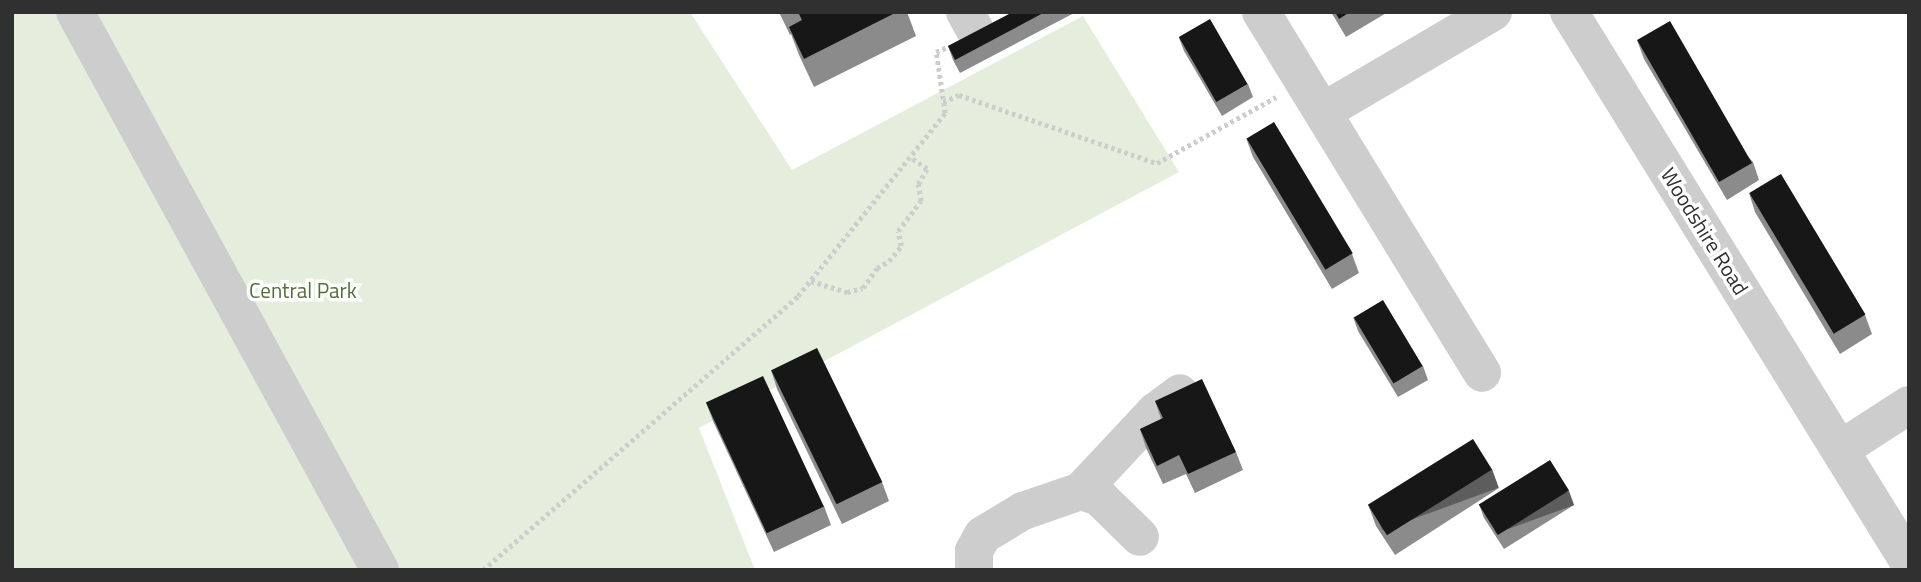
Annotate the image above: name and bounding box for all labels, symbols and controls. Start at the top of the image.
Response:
street label: Woodshire Road [1656,163,1754,299]
park label: Central Park [249,277,357,303]

